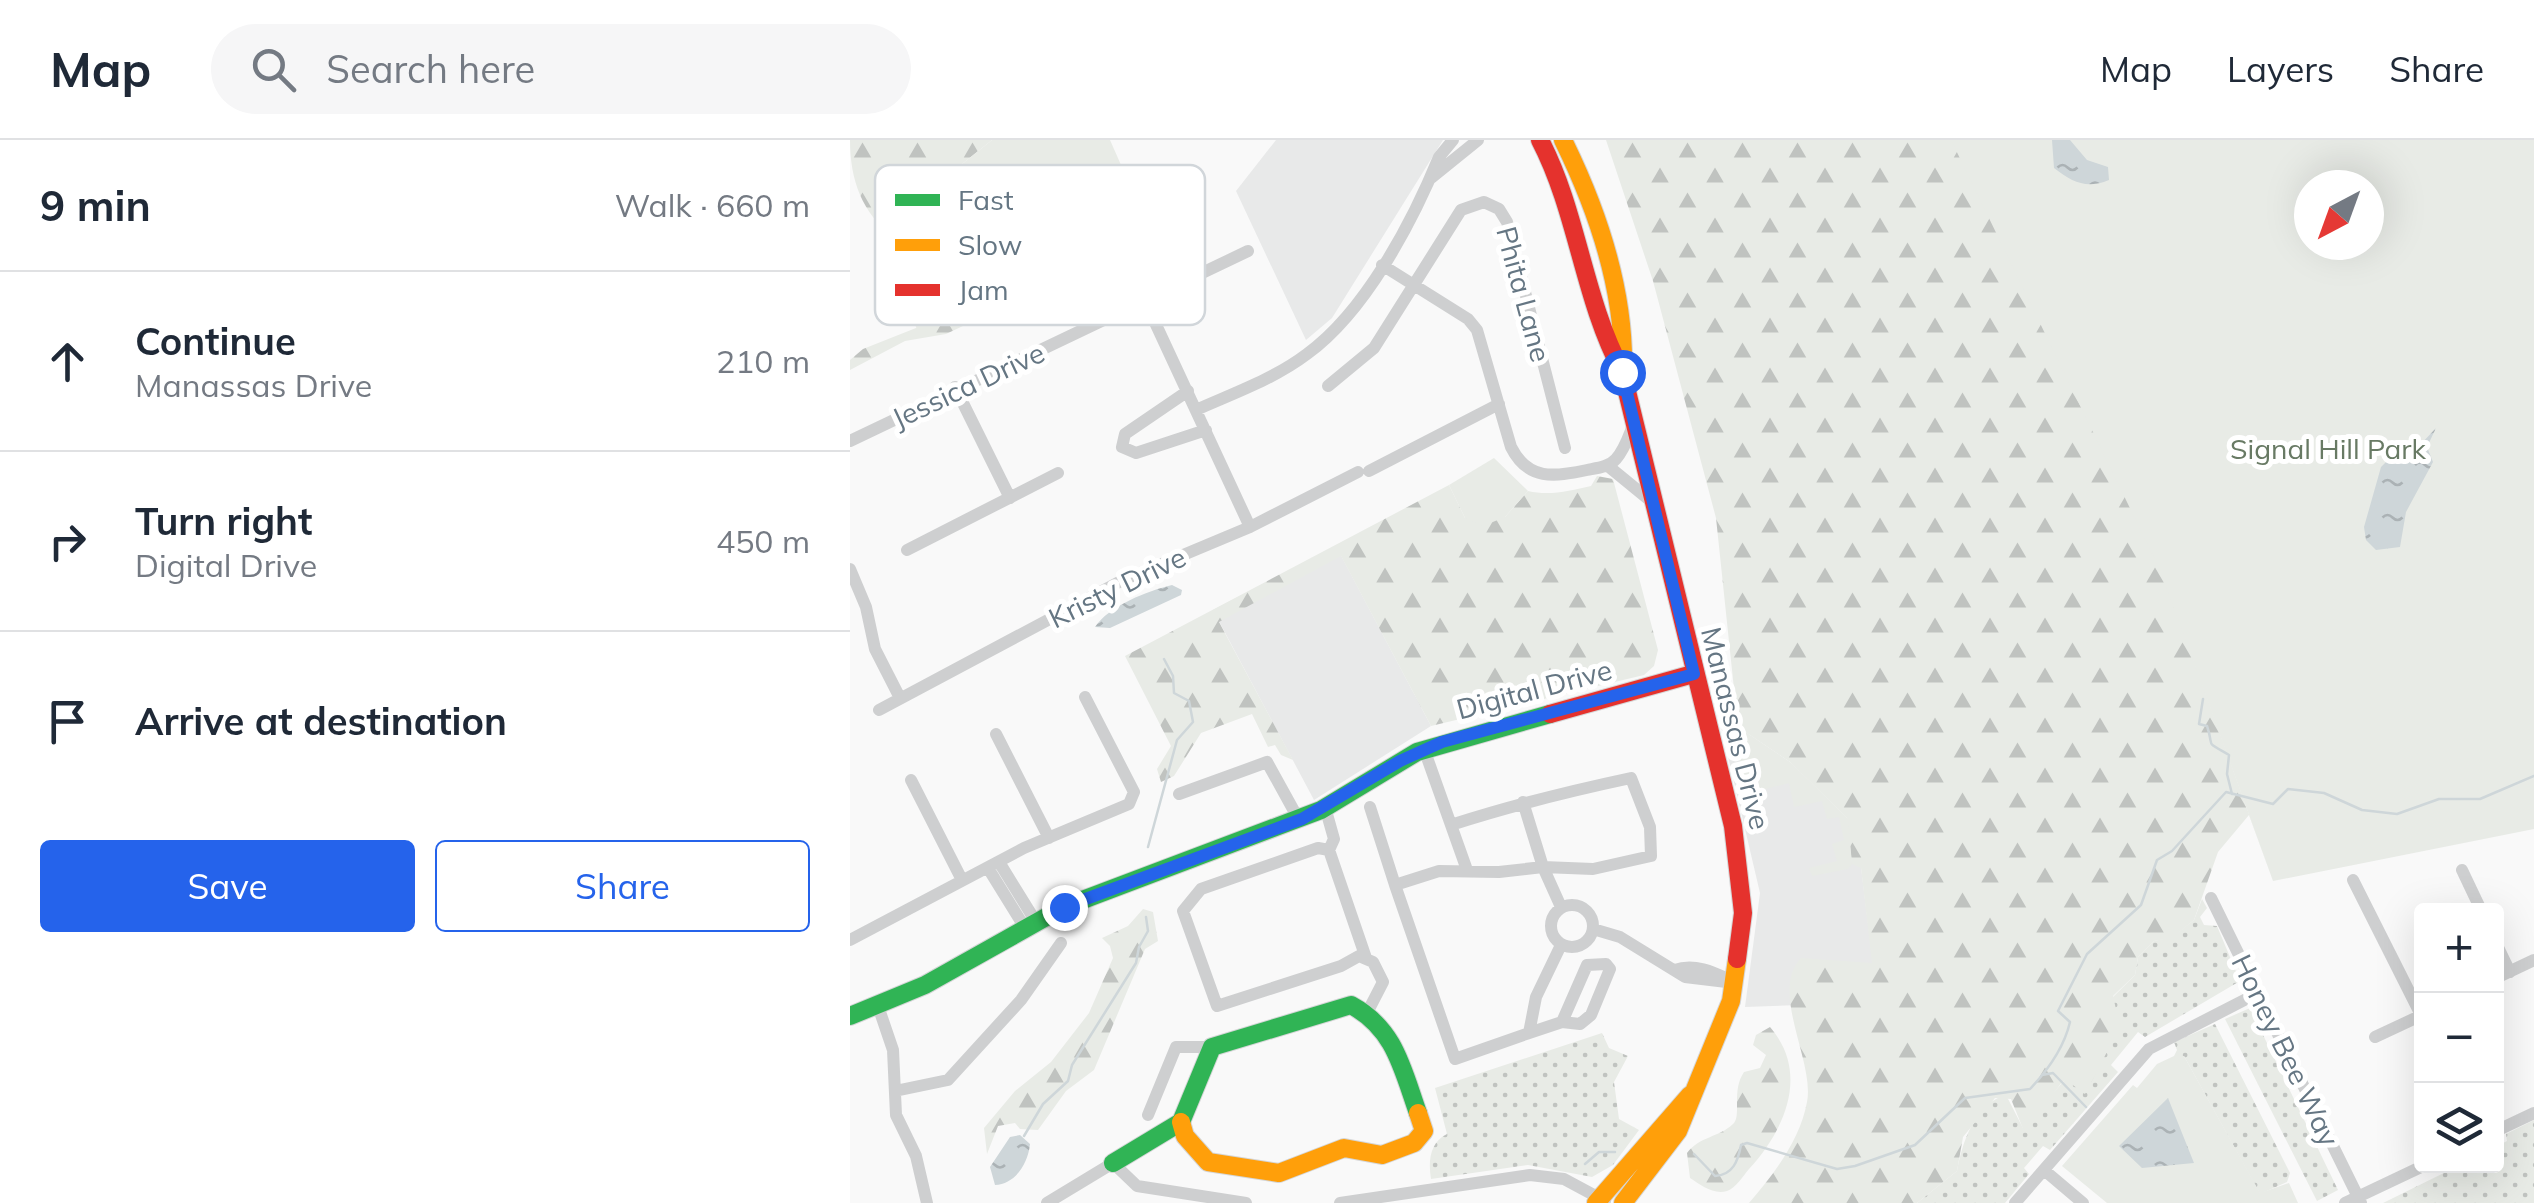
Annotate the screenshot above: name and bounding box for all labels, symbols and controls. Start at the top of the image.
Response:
search box [211,24,911,114]
text: Map [50,39,151,99]
icon: search [246,42,301,97]
text: Search here [326,45,535,93]
text: Map [2100,47,2172,91]
text: Layers [2227,47,2334,91]
text: Share [2389,47,2484,91]
legend [875,165,1205,325]
north arrow [2294,170,2384,260]
text: 9 min [40,179,151,232]
text: Fast [958,182,1014,217]
text: Walk · 660 m [615,185,810,225]
street label: Phita Lane [1489,222,1559,366]
text: Slow [958,227,1022,262]
text: Jam [958,272,1009,307]
text: Continue [135,317,296,365]
icon: ahead [40,334,95,389]
street label: Jessica Drive [886,334,1050,436]
text: 210 m [716,341,810,381]
route start [1600,350,1646,396]
text: Manassas Drive [135,365,372,405]
park label: Signal Hill Park [2230,431,2427,466]
text: Turn right [135,497,312,545]
icon: right [40,514,95,569]
text: 450 m [716,521,810,561]
street label: Kristy Drive [1043,539,1191,635]
text: Digital Drive [135,545,317,585]
street label: Manassas Drive [1694,623,1778,833]
street label: Digital Drive [1453,651,1615,727]
icon: arrive [40,694,95,749]
text: Arrive at destination [135,697,507,745]
button: Save [40,840,415,932]
button: Share [435,840,810,932]
route end [1042,885,1088,931]
map controls [2414,903,2504,1173]
button: + [2414,903,2504,993]
street label: Honey Bee Way [2224,948,2348,1152]
button: − [2414,993,2504,1083]
button: layers [2414,1083,2504,1173]

